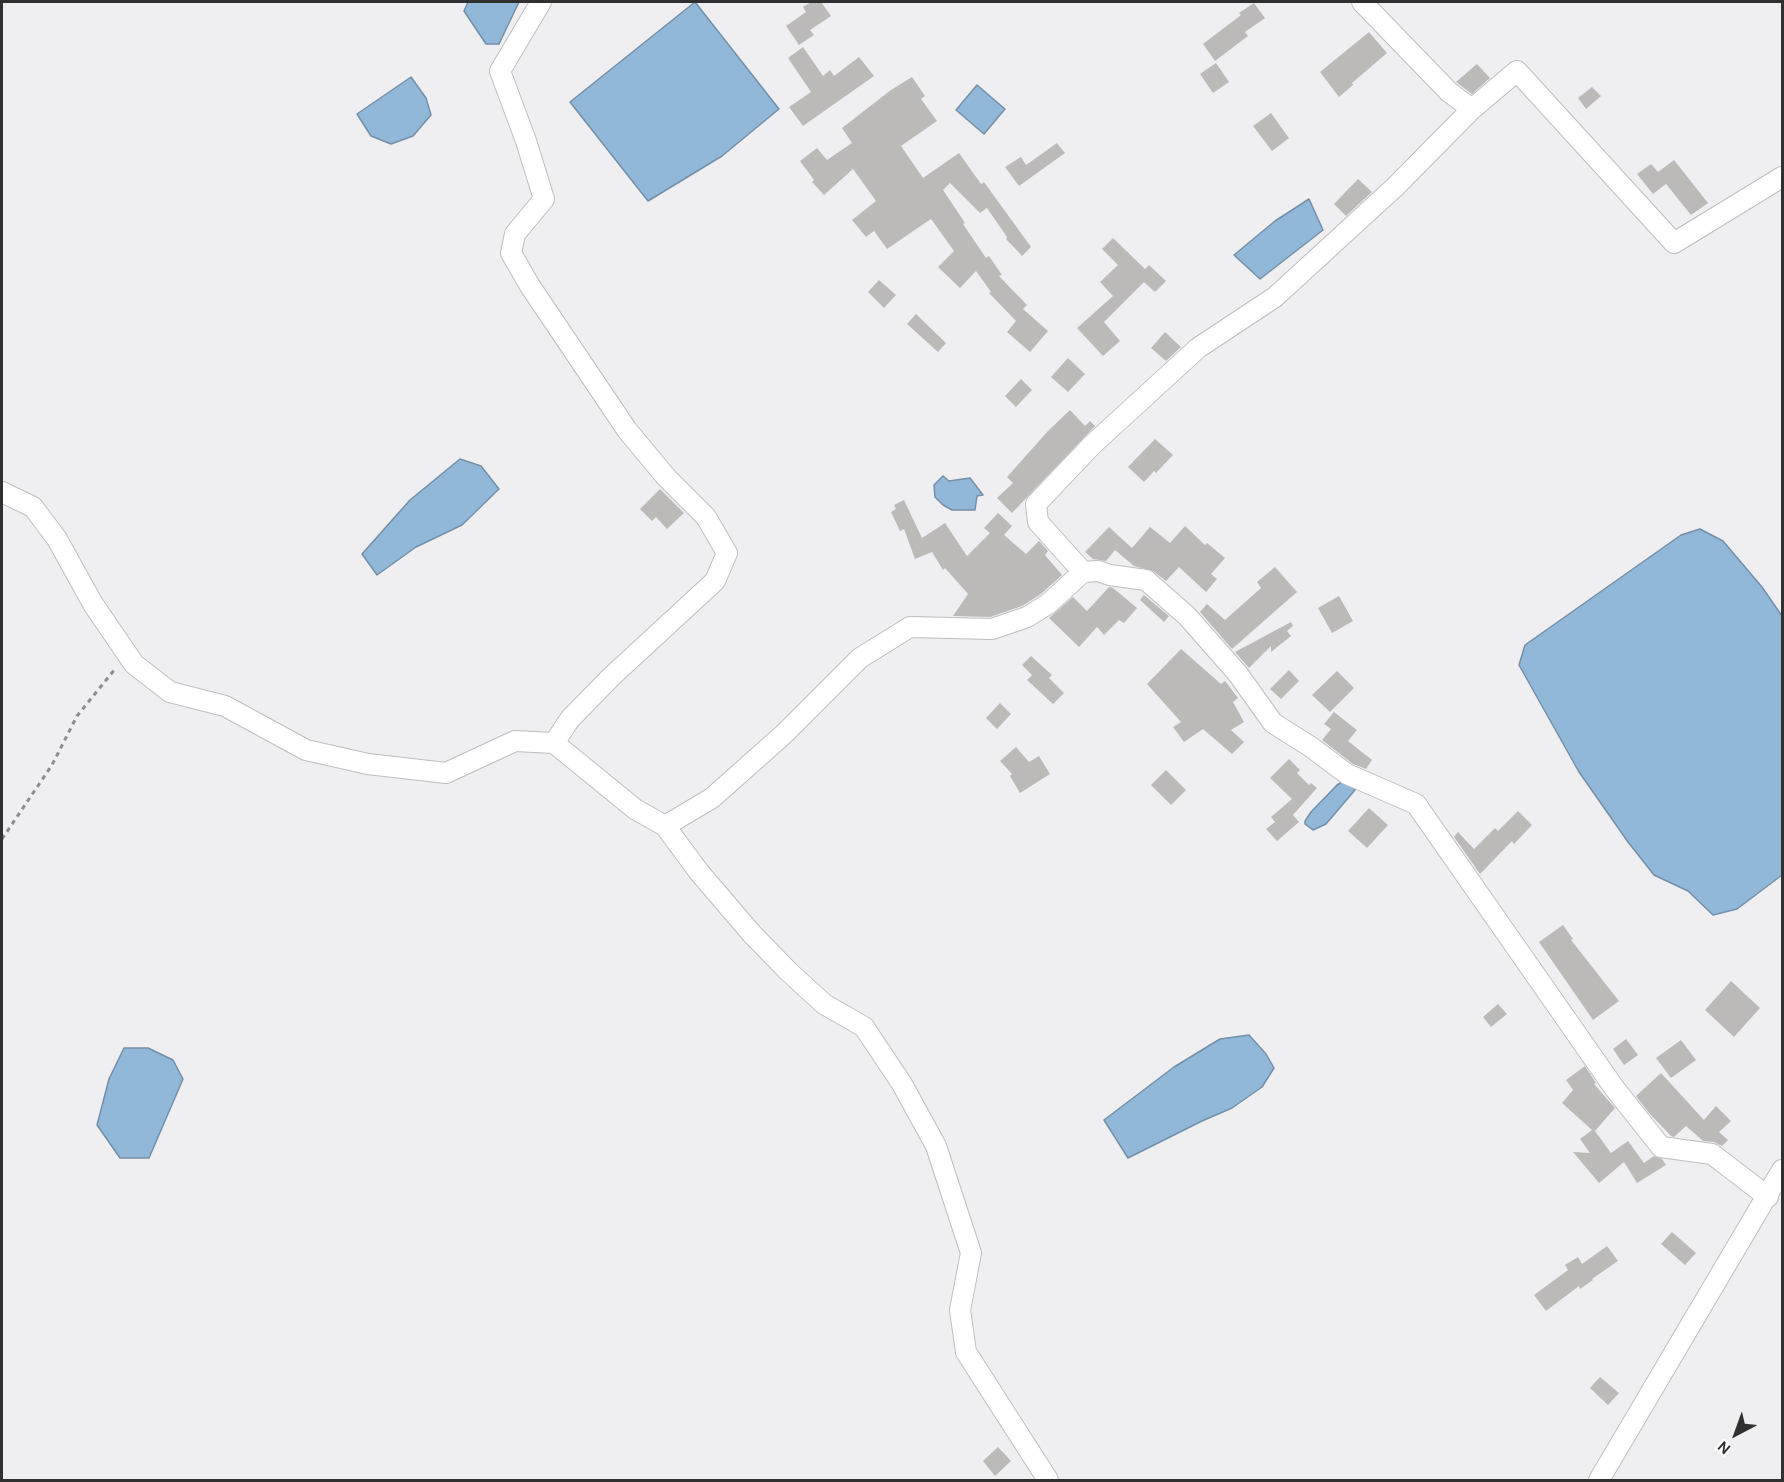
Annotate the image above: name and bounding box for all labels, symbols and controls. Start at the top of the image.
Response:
north arrow [1706,1404,1766,1464]
text: N [1713,1437,1734,1459]

